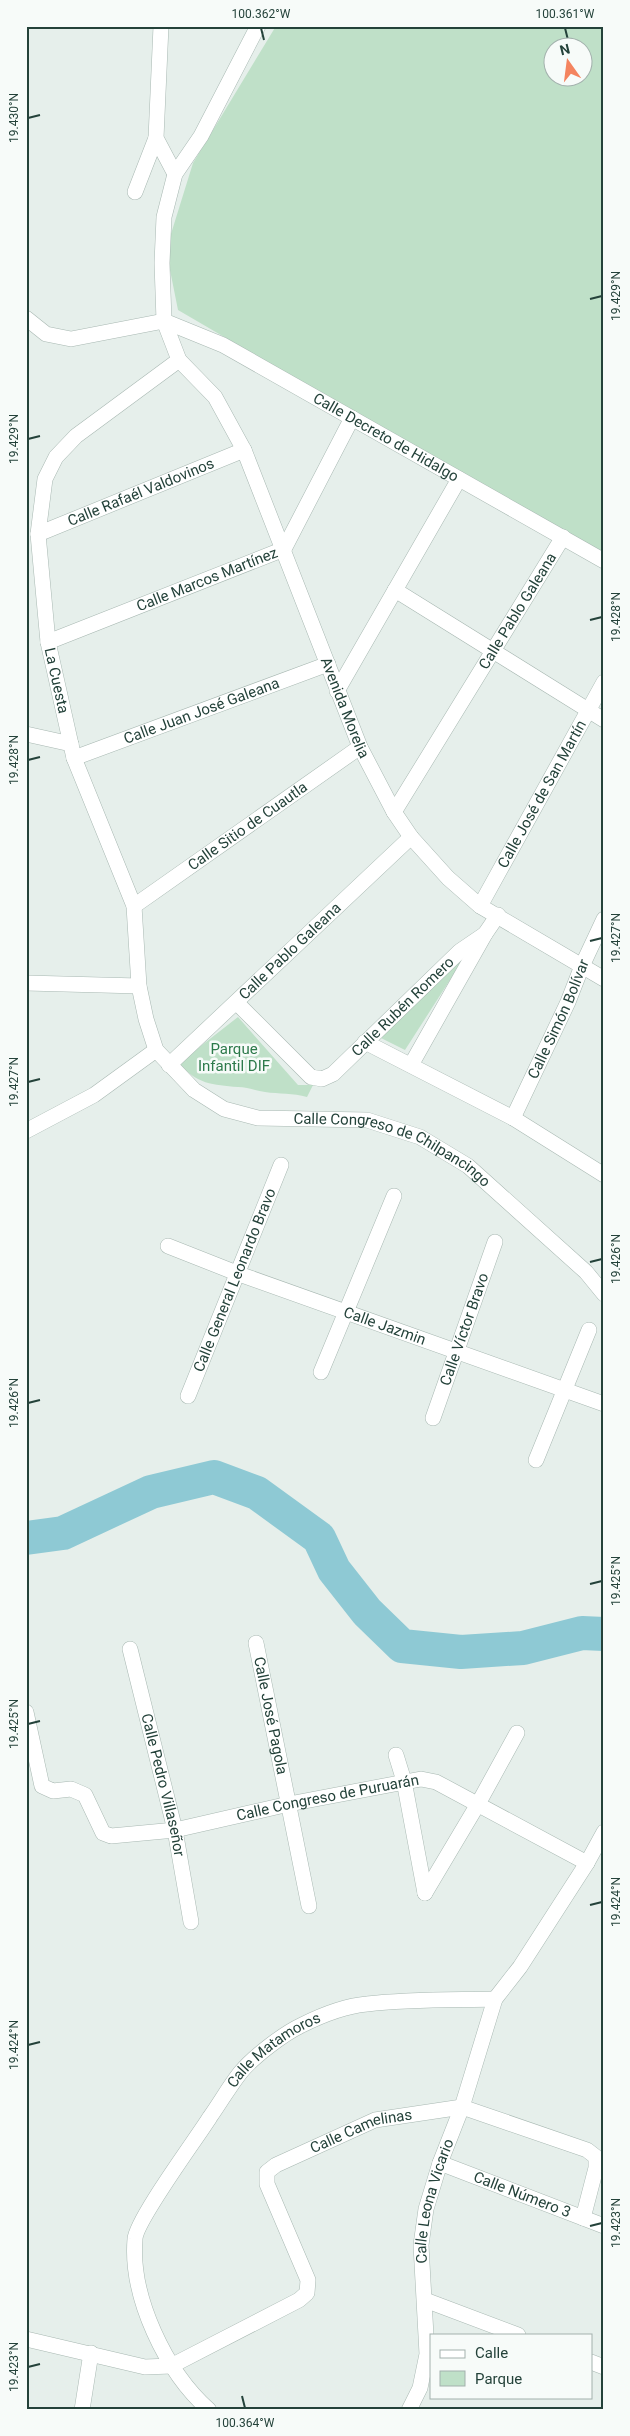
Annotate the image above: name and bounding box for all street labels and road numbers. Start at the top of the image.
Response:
street label: Calle Decreto de Hidalgo [310,389,462,486]
street label: Calle Rafaél Valdovinos [65,454,217,530]
street label: Calle Marcos Martínez [134,543,280,615]
street label: Calle Pablo Galeana [475,549,560,673]
street label: La Cuesta [41,646,73,715]
street label: Avenida Morelia [317,655,373,761]
street label: Calle Juan José Galeana [121,674,282,748]
street label: Calle José de San Martín [494,717,590,871]
street label: Calle Sitio de Cuautla [185,778,311,874]
street label: Calle Pablo Galeana [235,899,345,1004]
street label: Calle Rubén Romero [348,953,458,1060]
street label: Calle Simón Bolívar [524,956,593,1082]
street label: Calle Congreso de Chilpancingo [293,1110,494,1191]
street label: Calle General Leonardo Bravo [190,1186,280,1375]
street label: Calle Víctor Bravo [436,1271,492,1388]
street label: Calle Jazmin [341,1303,428,1349]
street label: Calle José Pagola [250,1655,291,1776]
street label: Calle Pedro Villaseñor [137,1712,188,1858]
street label: Calle Congreso de Puruarán [235,1771,420,1825]
street label: Calle Matamoros [223,2009,323,2091]
street label: Calle Camelinas [307,2106,413,2157]
street label: Calle Leona Vicario [412,2136,458,2264]
street label: Calle Número 3 [471,2168,573,2221]

